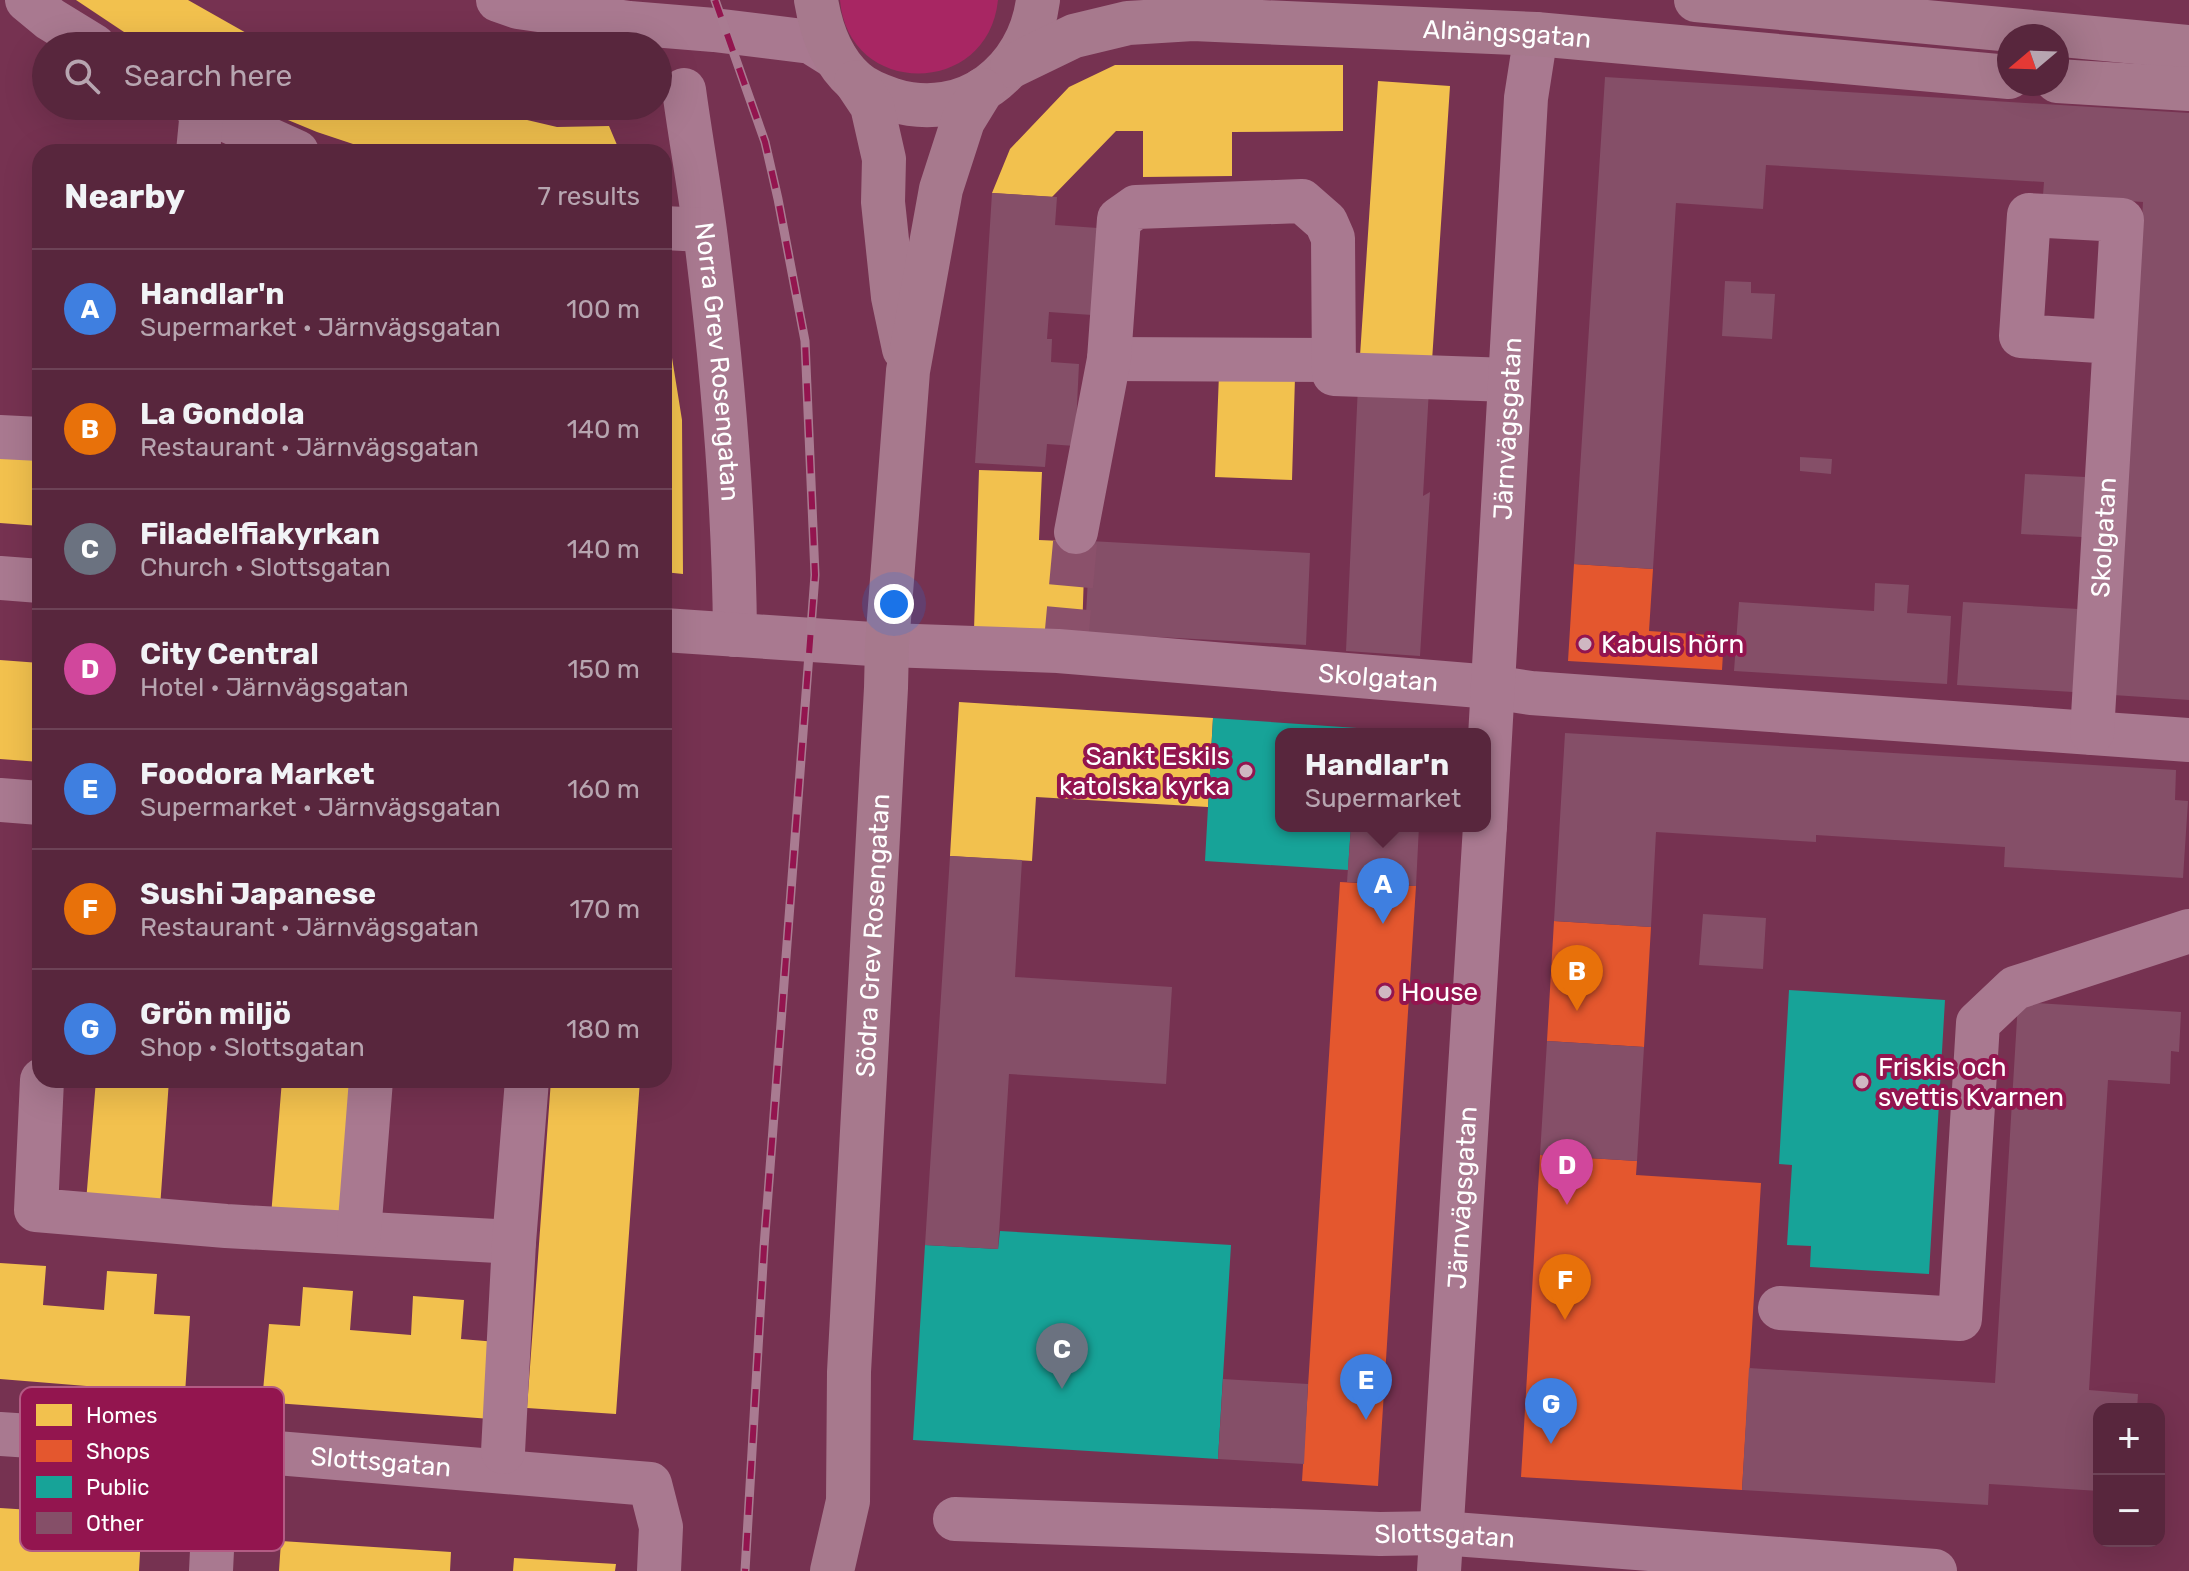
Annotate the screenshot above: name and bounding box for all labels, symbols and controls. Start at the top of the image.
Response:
street label: Alnängsgatan [1422,14,1593,54]
north arrow [1997,24,2069,96]
search box [32,32,672,120]
icon: search [60,54,104,98]
text: Search here [124,58,292,94]
text: Nearby [64,176,185,217]
text: 7 results [537,181,640,212]
street label: Norra Grev Rosengatan [689,220,746,502]
text: Handlar'n [140,276,285,312]
text: A [81,294,99,325]
text: 100 m [566,294,640,325]
text: Supermarket · Järnvägsgatan [140,312,501,343]
street label: Järnvägsgatan [1487,336,1528,521]
text: La Gondola [140,396,305,432]
text: B [81,414,99,445]
text: 140 m [567,414,640,445]
text: Restaurant · Järnvägsgatan [140,432,479,463]
street label: Skolgatan [2084,476,2122,598]
text: Filadelfiakyrkan [140,516,380,552]
text: C [81,534,99,565]
text: 140 m [567,534,640,565]
text: Church · Slottsgatan [140,552,391,583]
your location [874,584,914,624]
place label: Kabuls hörn [1601,629,1744,660]
marker: Kabuls hörn [1576,635,1594,653]
text: City Central [140,636,319,672]
text: D [81,654,99,685]
text: 150 m [567,654,640,685]
street label: Skolgatan [1317,657,1440,698]
text: Hotel · Järnvägsgatan [140,672,409,703]
popup [1275,728,1491,832]
place label: Sankt Eskils katolska kyrka [1059,741,1230,802]
text: Handlar'n [1305,747,1449,783]
text: Foodora Market [140,756,374,792]
marker: Sankt Eskils katolska kyrka [1237,762,1255,780]
text: E [82,774,98,805]
text: 160 m [567,774,640,805]
text: Supermarket [1305,783,1461,814]
text: Supermarket · Järnvägsgatan [140,792,501,823]
street label: Södra Grev Rosengatan [849,793,896,1078]
pin: A [1357,858,1409,924]
text: Sushi Japanese [140,876,376,912]
text: F [82,894,98,925]
text: 170 m [570,894,640,925]
text: Restaurant · Järnvägsgatan [140,912,479,943]
pin: B [1551,945,1603,1011]
place label: House [1401,977,1478,1008]
marker: House [1376,983,1394,1001]
text: Grön miljö [140,996,291,1032]
text: G [81,1014,99,1045]
text: 180 m [566,1014,640,1045]
text: Shop · Slottsgatan [140,1032,365,1063]
place label: Friskis och svettis Kvarnen [1878,1052,2064,1113]
marker: Friskis och svettis Kvarnen [1853,1073,1871,1091]
street label: Järnvägsgatan [1441,1105,1483,1290]
pin: D [1541,1139,1593,1205]
pin: F [1539,1254,1591,1320]
pin: C [1036,1323,1088,1389]
pin: E [1340,1354,1392,1420]
pin: G [1525,1378,1577,1444]
legend [20,1387,284,1551]
text: Homes [86,1402,157,1429]
map controls [2093,1403,2165,1547]
button: + [2093,1403,2165,1475]
text: Shops [86,1438,150,1465]
street label: Slottsgatan [309,1440,453,1483]
text: Public [86,1474,149,1501]
button: − [2093,1475,2165,1547]
text: Other [86,1510,144,1537]
street label: Slottsgatan [1374,1517,1516,1554]

